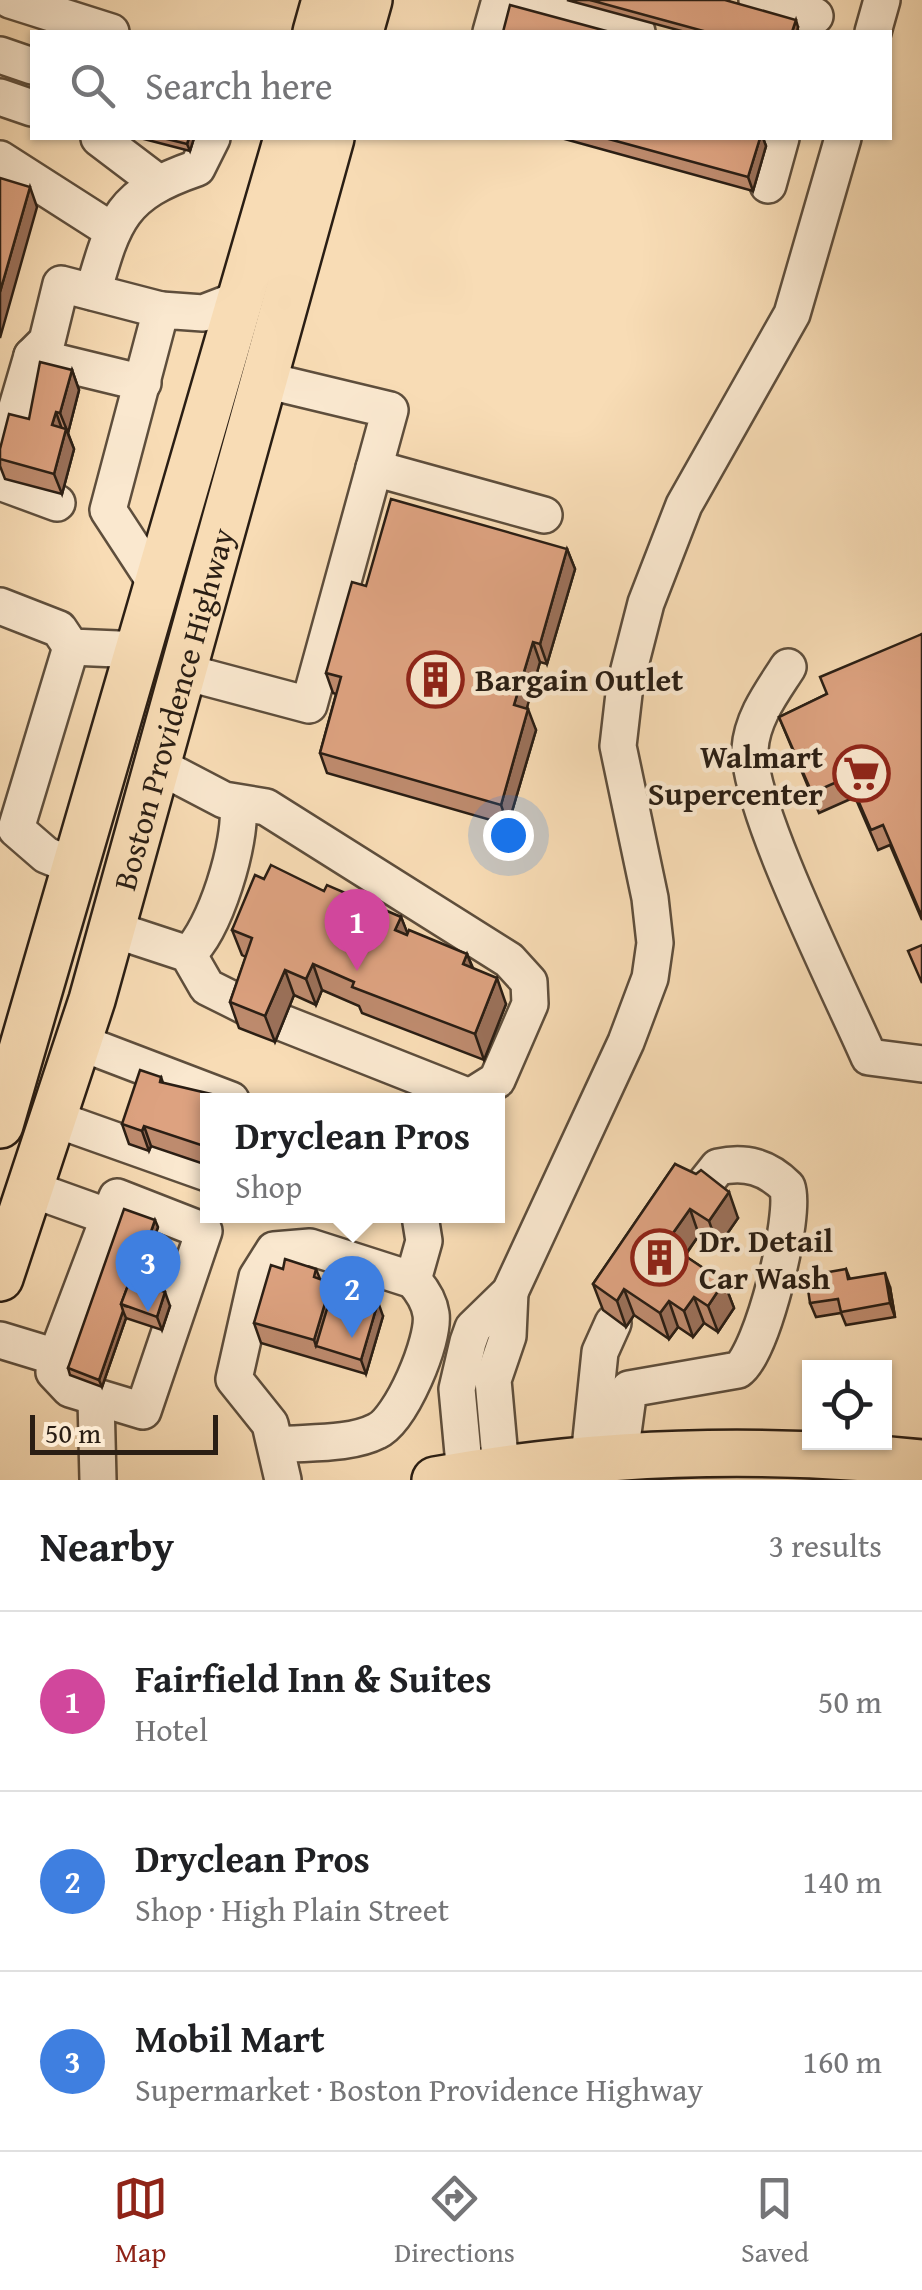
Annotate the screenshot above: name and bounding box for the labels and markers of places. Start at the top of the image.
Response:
building icon: Bargain Outlet [406,649,466,709]
place label: Bargain Outlet [475,656,683,703]
place label: Walmart Supercenter [648,733,823,817]
supermarket icon: Walmart Supercenter [832,744,892,804]
pin: 1 [324,888,390,971]
place label: Dr. Detail Car Wash [699,1217,833,1301]
building icon: Dr. Detail Car Wash [630,1228,690,1288]
pin: 3 [116,1230,180,1312]
pin: 2 [320,1256,384,1338]

